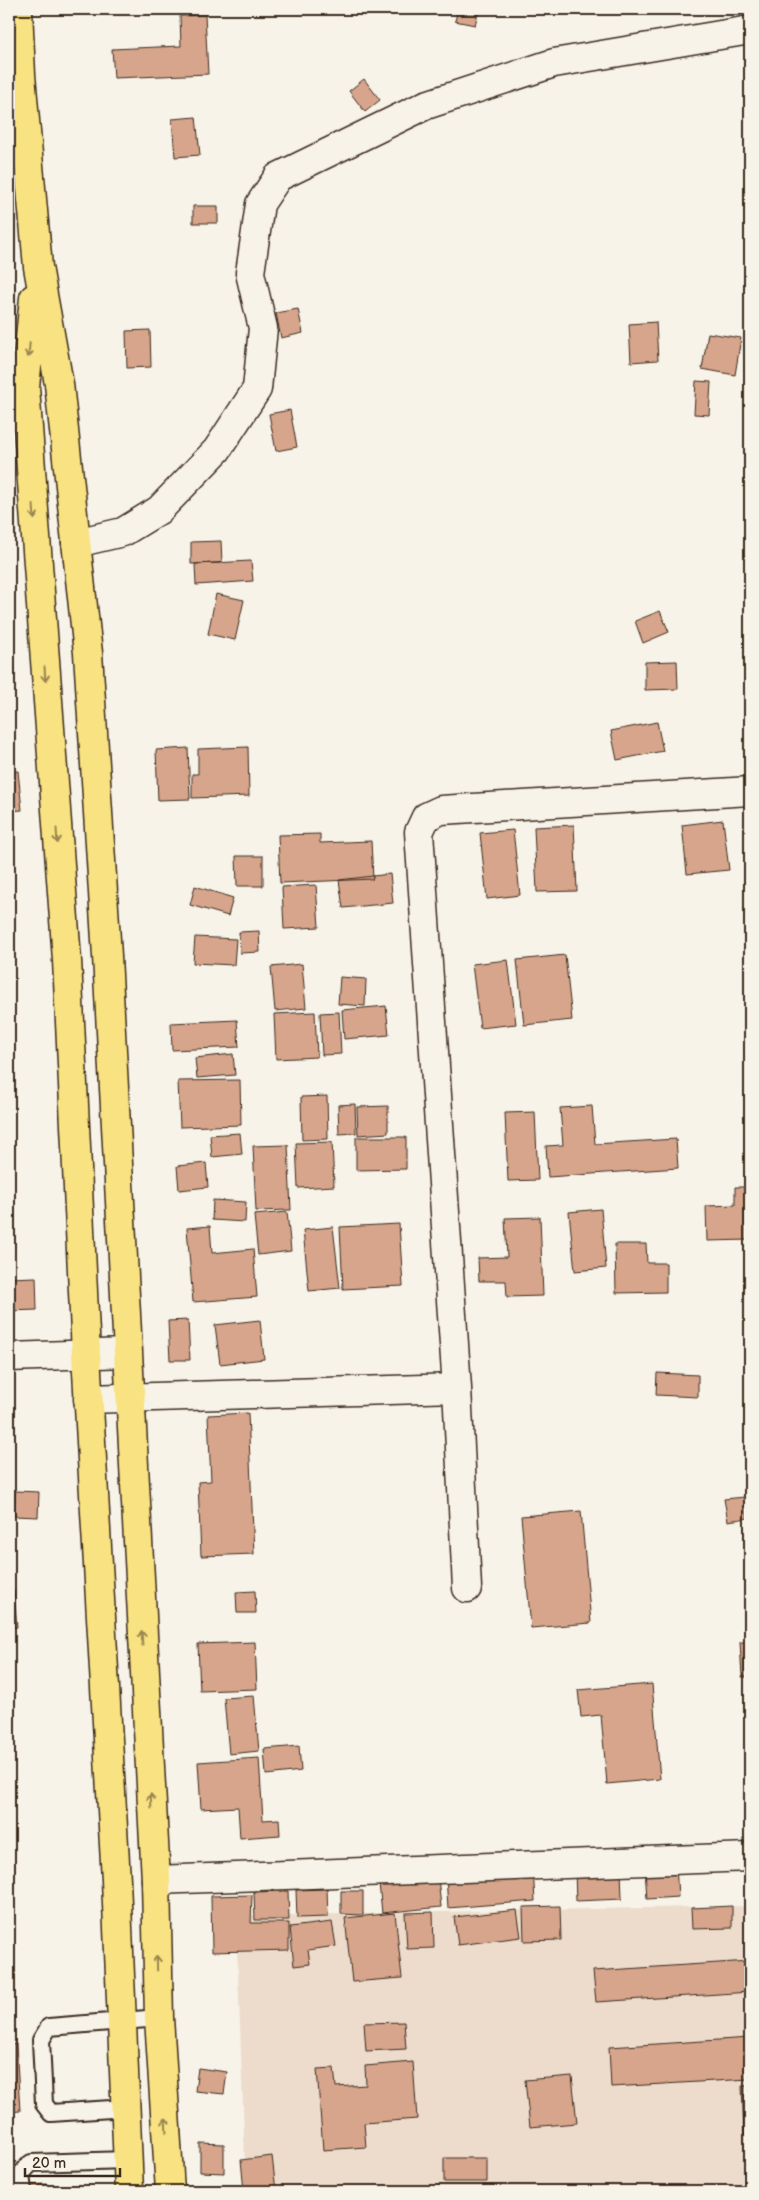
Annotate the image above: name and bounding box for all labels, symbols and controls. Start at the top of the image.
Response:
one-way arrow [24,342,34,358]
one-way arrow [29,504,38,520]
one-way arrow [40,666,49,682]
one-way arrow [53,828,62,844]
one-way arrow [138,1631,147,1647]
one-way arrow [147,1793,156,1809]
one-way arrow [153,1955,162,1971]
one-way arrow [162,2117,171,2133]
scale bar [25,2145,120,2177]
text: 20 m [32,2154,66,2173]

